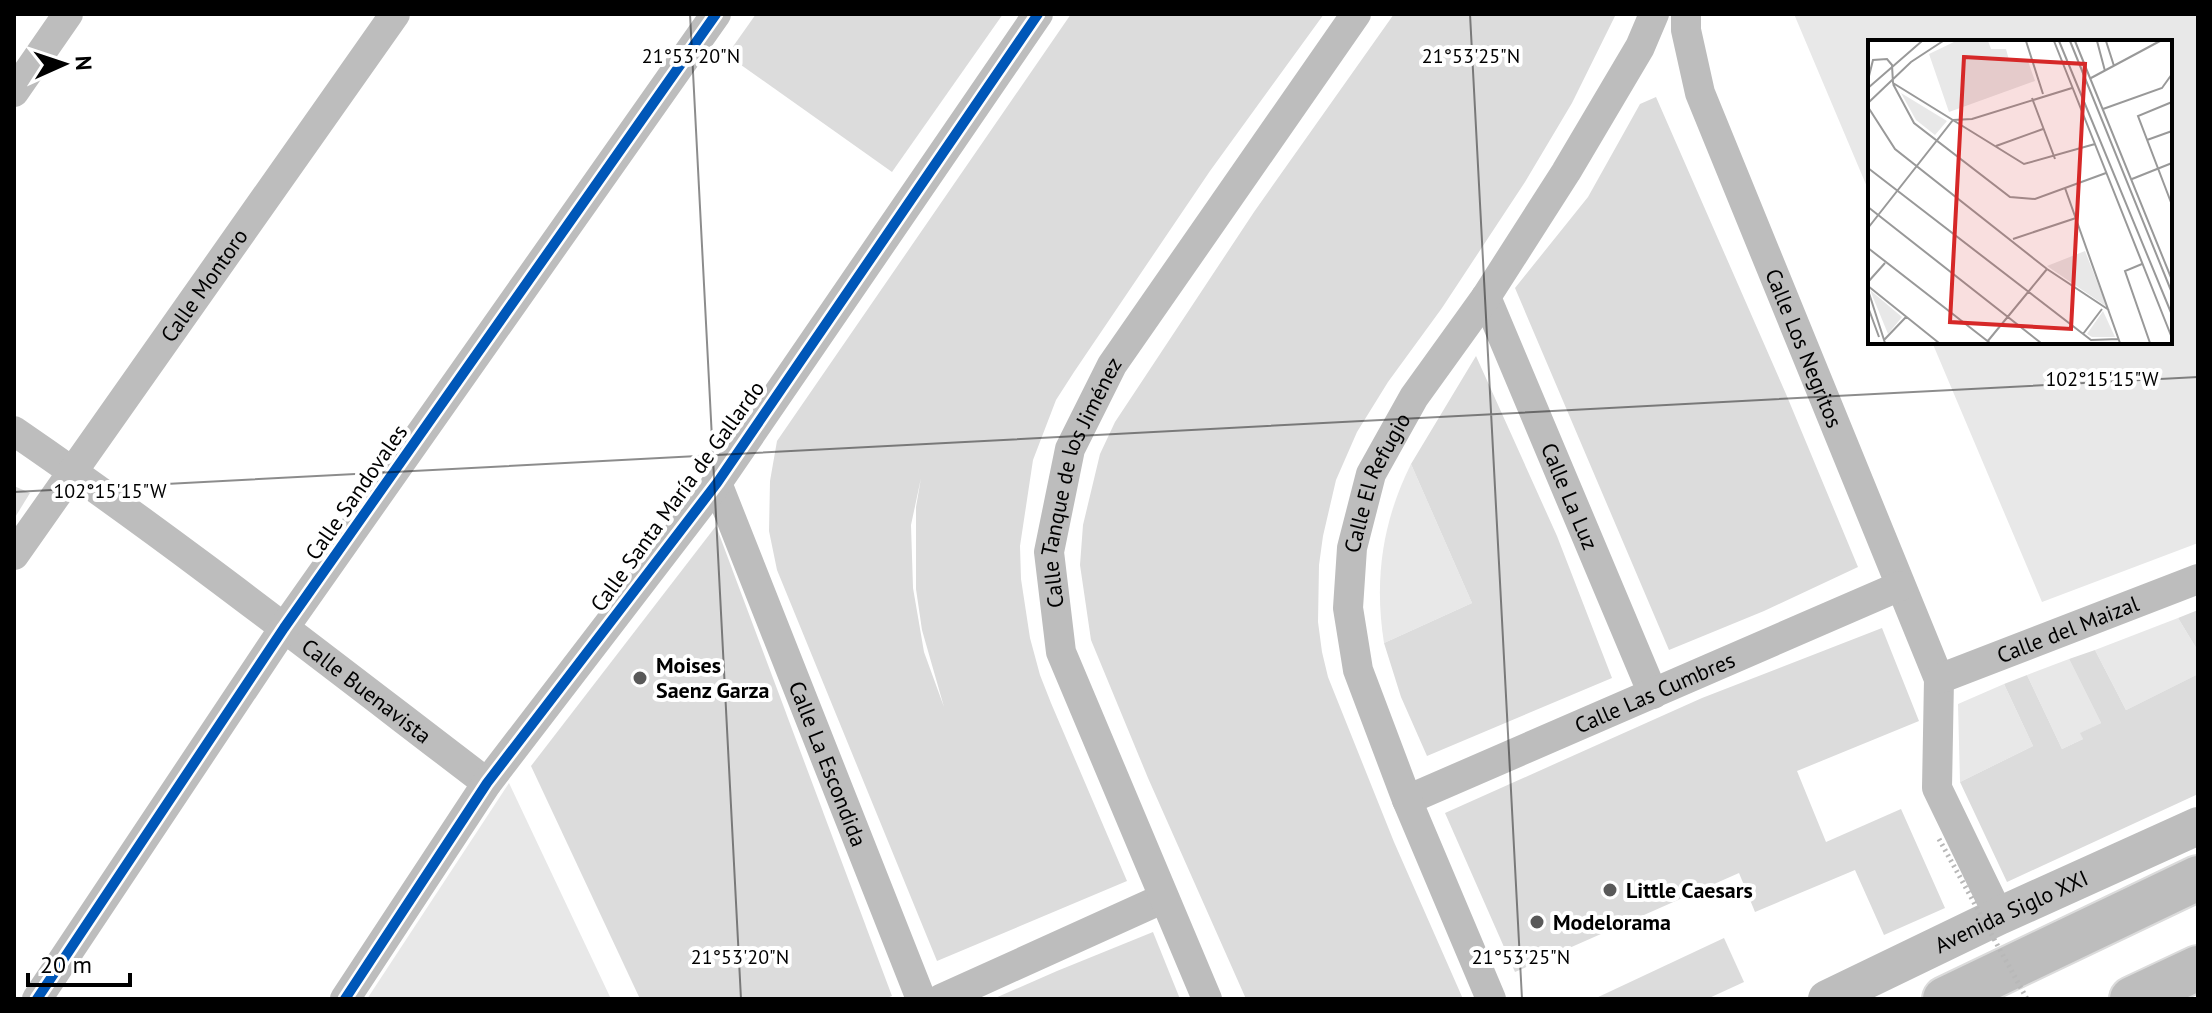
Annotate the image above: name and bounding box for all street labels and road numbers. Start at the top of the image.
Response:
street label: Calle Montoro [154,223,254,347]
street label: Calle Los Negritos [1759,264,1849,432]
street label: Calle Tanque de los Jiménez [1034,351,1128,610]
street label: Calle Santa María de Gallardo [584,375,770,617]
street label: Calle El Refugio [1337,408,1416,556]
street label: Calle Sandovales [299,419,413,565]
street label: Calle La Luz [1535,438,1605,554]
street label: Calle del Maizal [1993,589,2143,669]
street label: Calle Buenavista [296,632,437,749]
street label: Calle Las Cumbres [1570,645,1739,740]
street label: Calle La Escondida [783,677,873,851]
street label: Avenida Siglo XXI [1930,864,2092,959]

